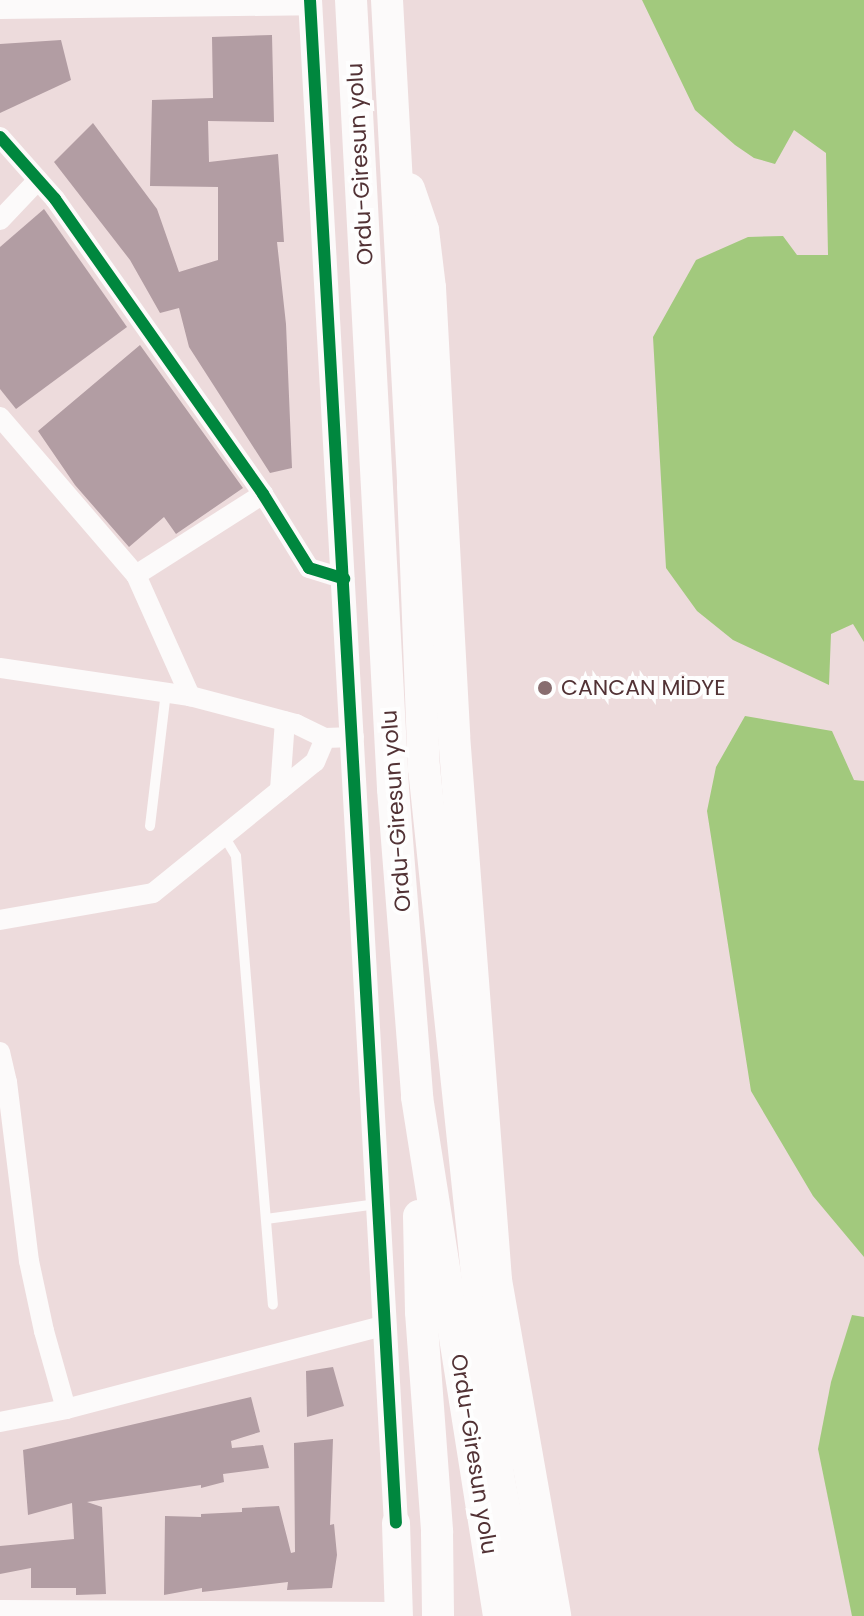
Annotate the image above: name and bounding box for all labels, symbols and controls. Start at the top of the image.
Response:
street label: Ordu-Giresun yolu [342,62,378,266]
place label: CANCAN MİDYE [561,675,725,701]
marker: CANCAN MİDYE [536,679,554,697]
street label: Ordu-Giresun yolu [376,709,416,913]
street label: Ordu-Giresun yolu [445,1352,503,1556]

